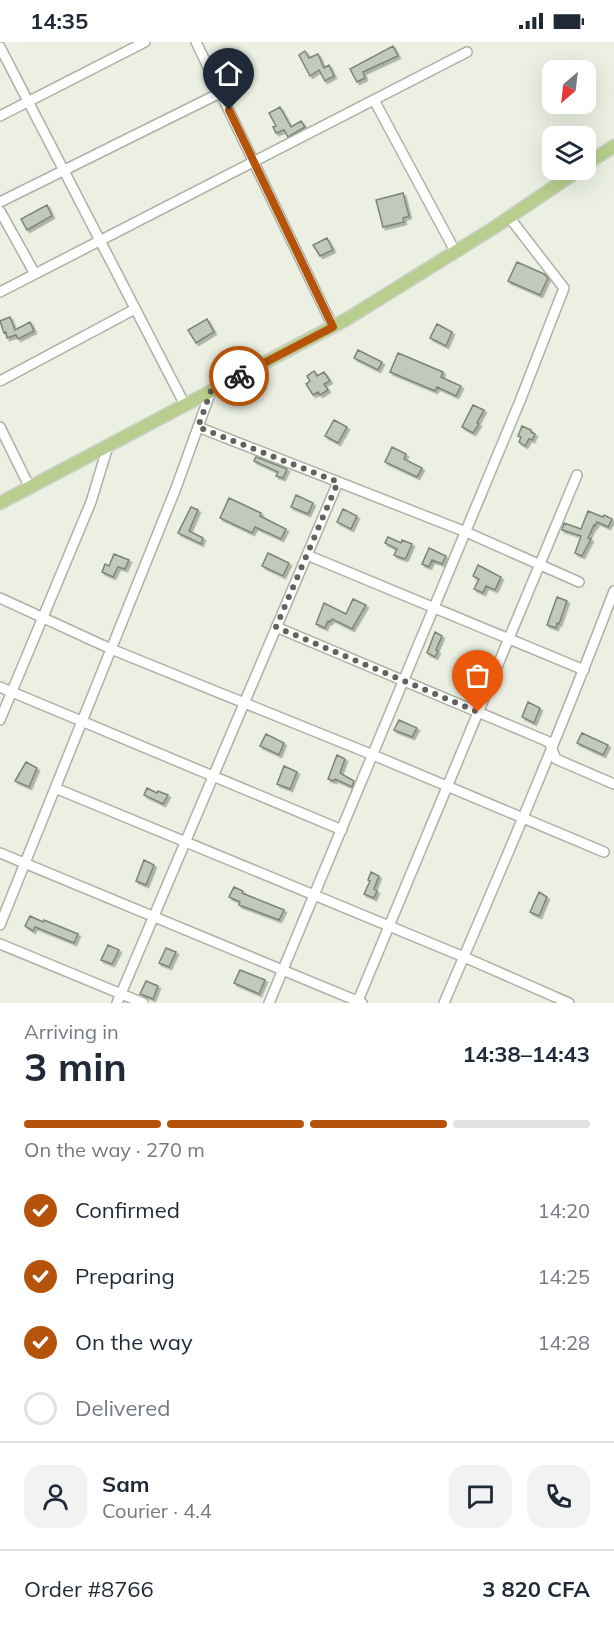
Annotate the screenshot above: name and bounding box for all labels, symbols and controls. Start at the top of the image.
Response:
text: 14:35 [30,7,88,35]
pin [203,48,254,110]
icon: home [212,57,245,90]
north arrow [542,60,596,114]
map controls [542,60,596,180]
button: layers [542,126,596,180]
courier [209,346,269,406]
icon: bike [223,360,256,393]
pin [452,650,503,712]
icon: bag [461,659,494,692]
text: Arriving in [24,1019,119,1044]
text: 14:38–14:43 [462,1040,590,1068]
text: 3 min [24,1042,127,1091]
text: On the way · 270 m [24,1137,205,1162]
icon: check [24,1194,57,1227]
text: Confirmed [75,1196,180,1224]
text: 14:20 [537,1198,590,1223]
icon: check [24,1260,57,1293]
text: Preparing [75,1262,175,1290]
text: 14:25 [537,1264,590,1289]
icon: check [24,1326,57,1359]
text: On the way [75,1328,193,1356]
text: 14:28 [537,1330,590,1355]
text: Delivered [75,1394,170,1422]
button: person [24,1465,87,1528]
button: chat [449,1465,512,1528]
button: phone [527,1465,590,1528]
text: Sam [102,1470,150,1498]
text: Courier · 4.4 [102,1498,212,1523]
text: Order #8766 [24,1575,154,1603]
text: 3 820 CFA [482,1575,590,1603]

